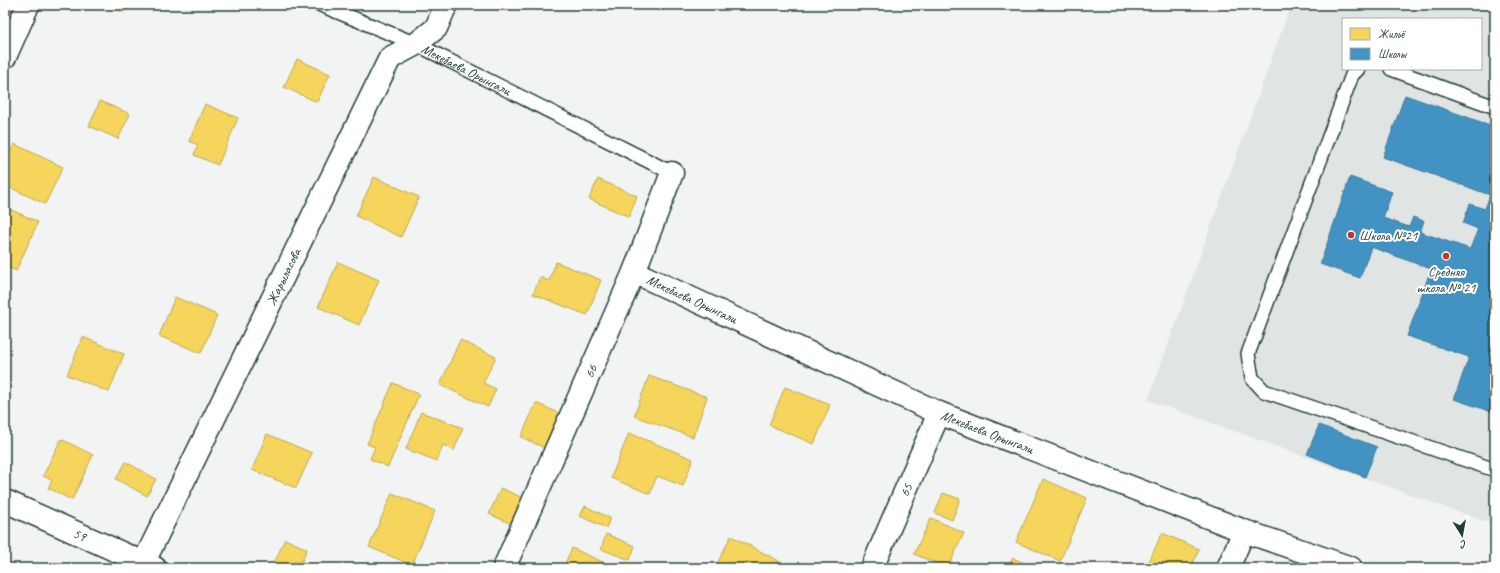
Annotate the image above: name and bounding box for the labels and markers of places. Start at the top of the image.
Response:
place label: Школа №21 [1359,227,1418,244]
marker: Школа №21 [1346,230,1356,240]
marker: Средняя школа № 21 [1441,251,1451,261]
place label: Средняя школа № 21 [1416,263,1476,296]

